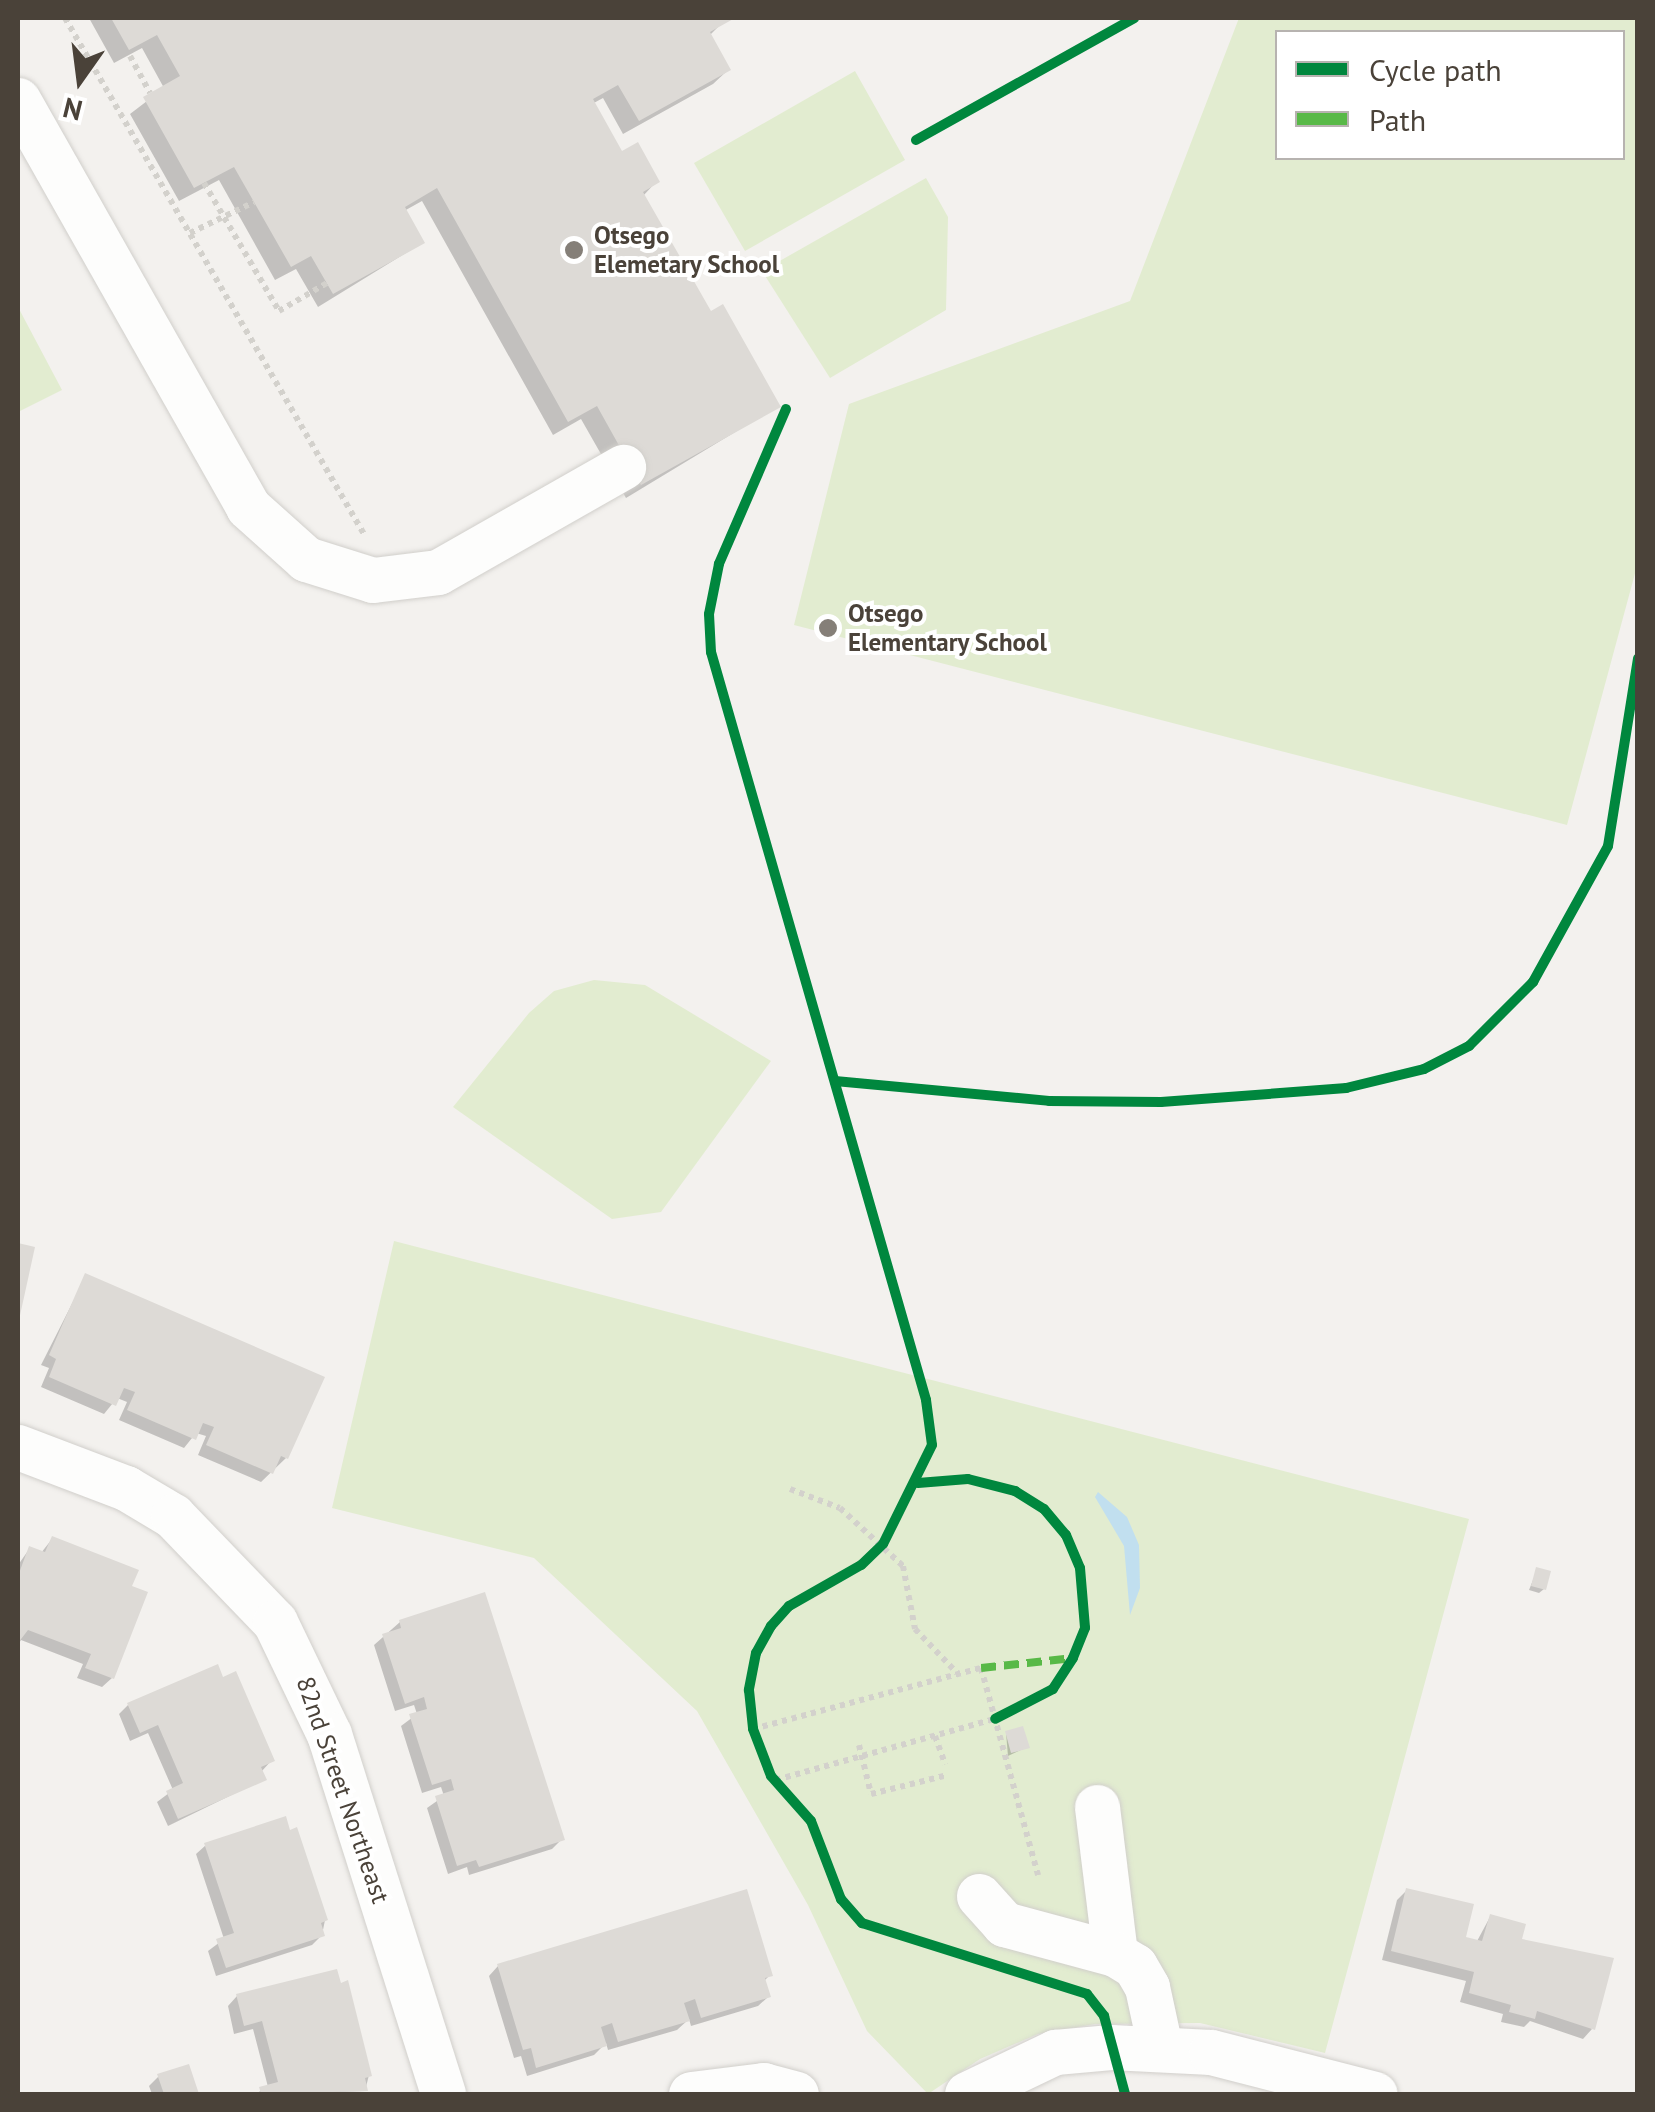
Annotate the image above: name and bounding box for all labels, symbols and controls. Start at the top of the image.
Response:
north arrow [30,30,130,130]
legend [1275,30,1625,160]
text: Cycle path [1369,50,1502,89]
text: N [59,89,86,130]
text: Path [1369,100,1426,139]
place label: Otsego Elemetary School [594,221,780,280]
marker: Otsego Elemetary School [563,239,585,261]
place label: Otsego Elementary School [848,599,1048,658]
marker: Otsego Elementary School [817,617,839,639]
street label: 82nd Street Northeast [290,1673,396,1907]

